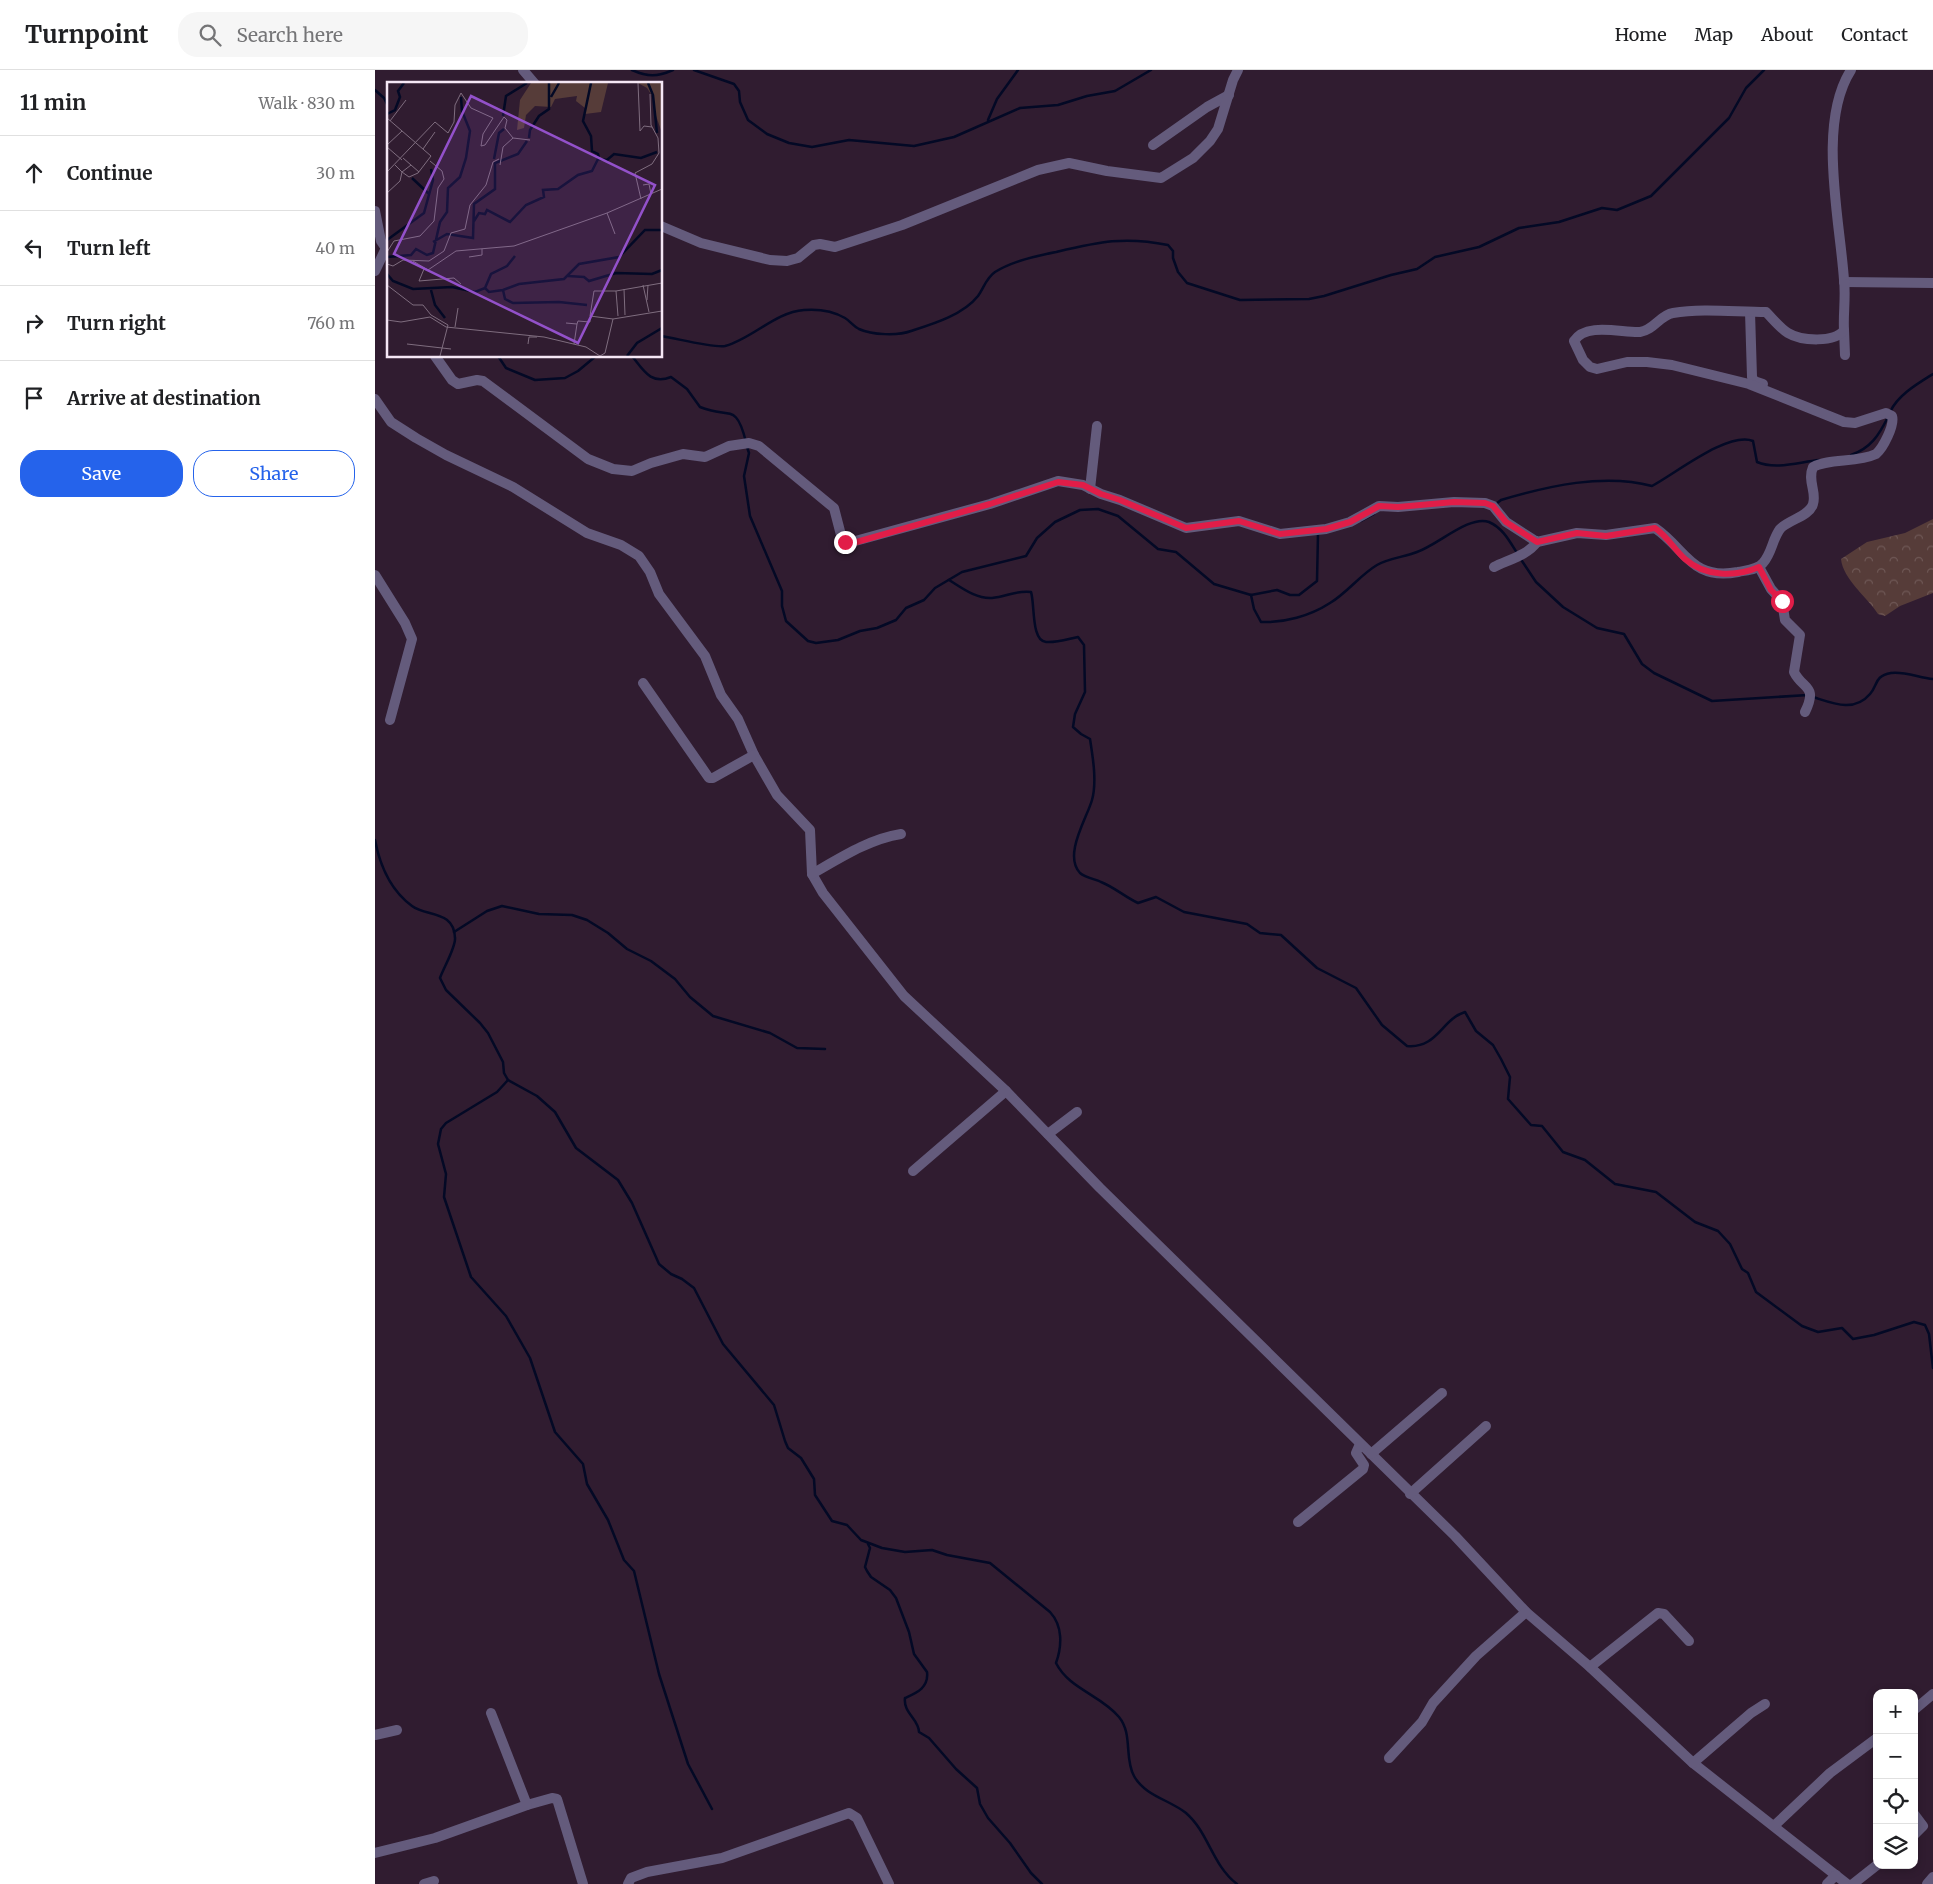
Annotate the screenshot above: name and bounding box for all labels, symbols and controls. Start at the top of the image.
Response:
search box [178,12,528,57]
text: Turnpoint [25,19,148,50]
icon: search [196,21,224,49]
text: Search here [236,23,343,47]
text: Home [1615,23,1667,46]
text: Map [1695,23,1733,46]
text: About [1761,23,1813,46]
text: Contact [1841,23,1908,46]
inset map [387,82,663,358]
text: 11 min [20,89,86,116]
text: Walk · 830 m [259,93,355,113]
icon: ahead [20,159,48,187]
text: Continue [67,161,153,185]
text: 30 m [316,163,355,183]
icon: left [20,234,48,262]
text: Turn left [67,236,151,260]
text: 40 m [315,238,355,258]
icon: right [20,309,48,337]
text: Turn right [67,311,166,335]
text: 760 m [307,313,355,333]
icon: arrive [20,384,48,412]
text: Arrive at destination [67,386,261,410]
button: Save [20,450,183,497]
button: Share [193,450,355,497]
route end [834,531,857,554]
route start [1771,590,1794,613]
map controls [1873,1689,1918,1869]
button: + [1873,1689,1918,1734]
button: − [1873,1734,1918,1779]
button: locate [1873,1779,1918,1824]
button: layers [1873,1824,1918,1869]

